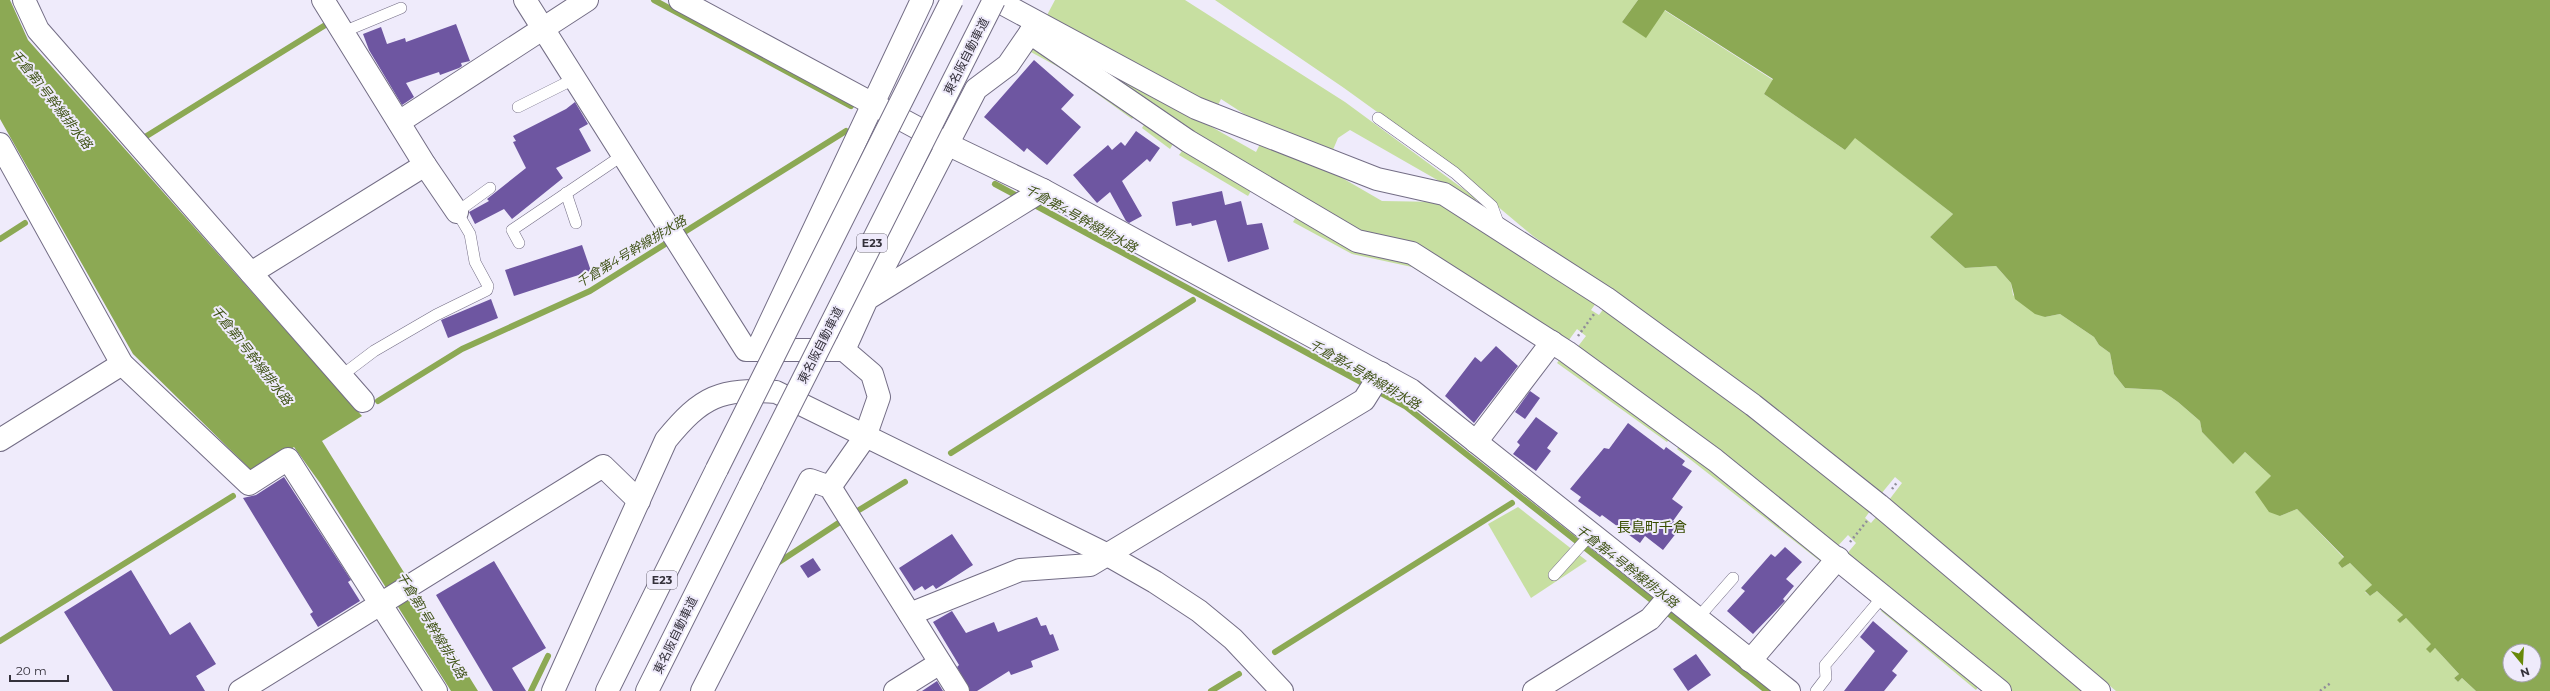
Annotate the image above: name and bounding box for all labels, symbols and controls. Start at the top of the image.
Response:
street label: 東名阪自動車道 [940,15,992,97]
water label: 千倉第1号幹線排水路 [8,46,96,153]
water label: 千倉第4号幹線排水路 [1022,181,1141,256]
water label: 千倉第4号幹線排水路 [573,211,690,290]
road number: E23 [857,234,887,252]
water label: 千倉第1号幹線排水路 [208,302,296,409]
street label: 東名阪自動車道 [794,304,846,386]
water label: 千倉第4号幹線排水路 [1307,336,1424,413]
district label: 長島町千倉 [1617,518,1687,536]
water label: 千倉第4号幹線排水路 [1573,521,1682,612]
water label: 千倉第1号幹線排水路 [394,569,471,682]
road number: E23 [647,571,677,589]
street label: 東名阪自動車道 [650,594,700,676]
north arrow [2502,643,2542,683]
scale bar [10,657,68,683]
text: 20 m [16,663,47,678]
text: N [2519,664,2531,681]

